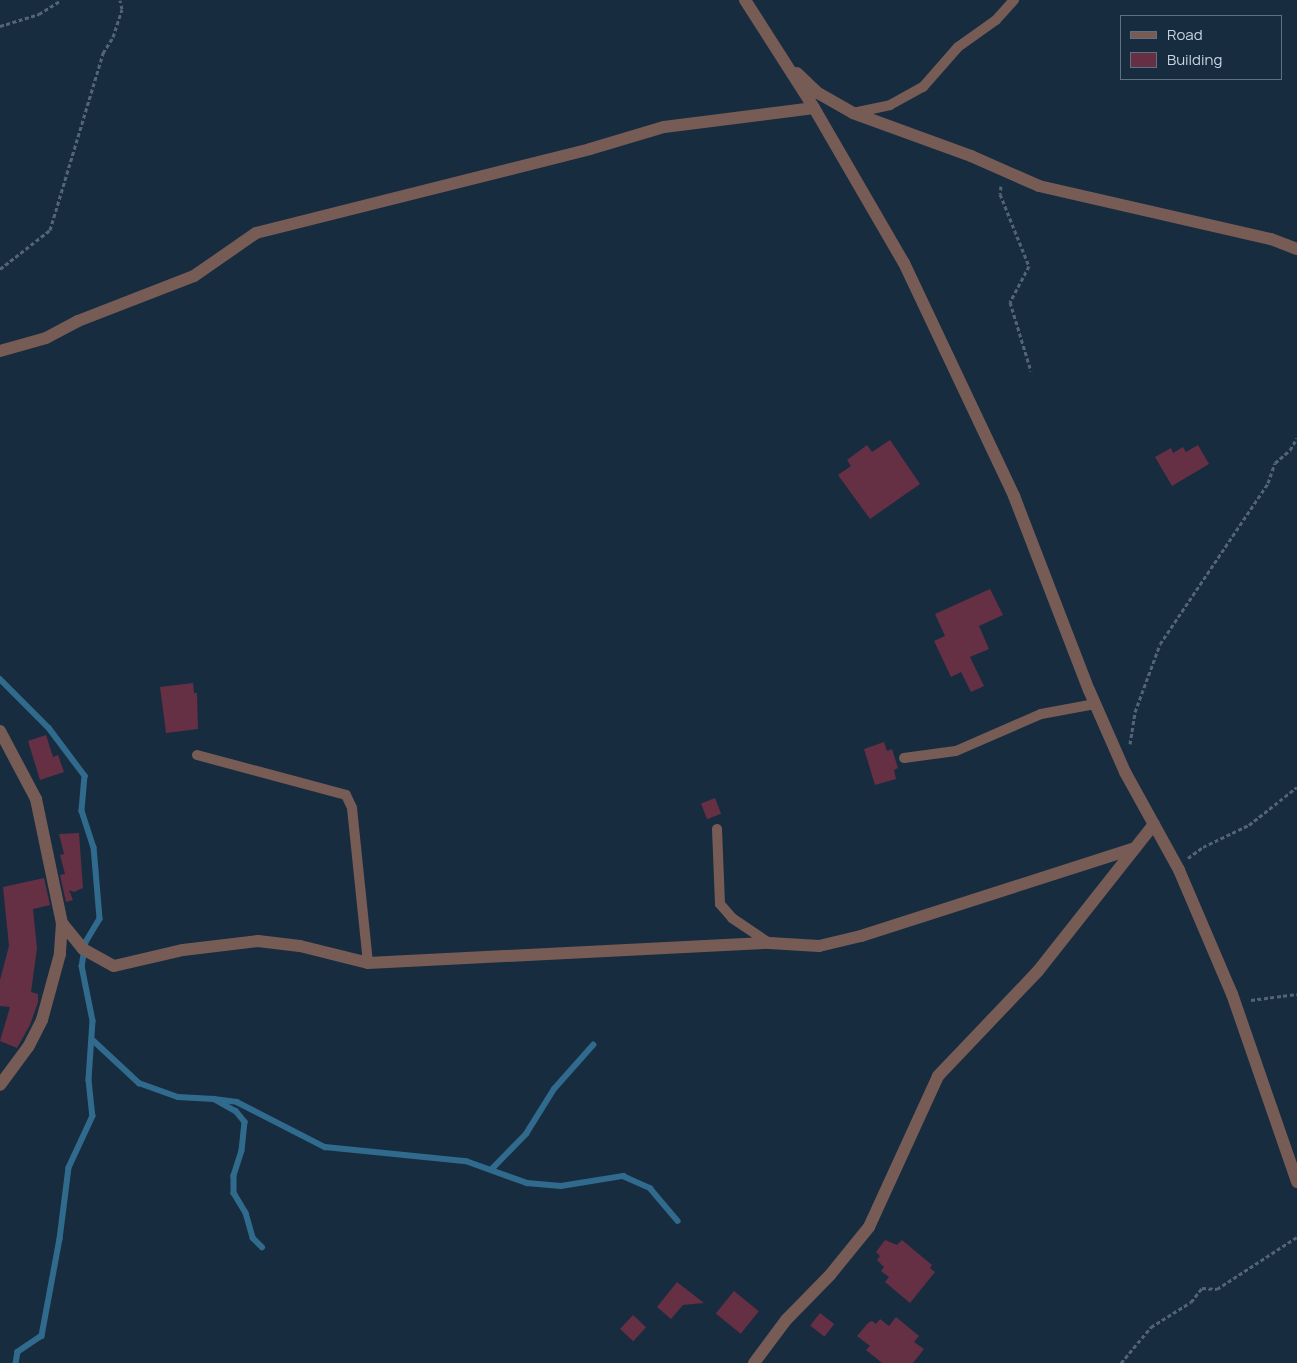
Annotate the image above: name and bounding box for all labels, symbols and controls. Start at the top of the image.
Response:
legend [1120,15,1282,80]
text: Road [1167,24,1203,45]
text: Building [1167,49,1222,70]

